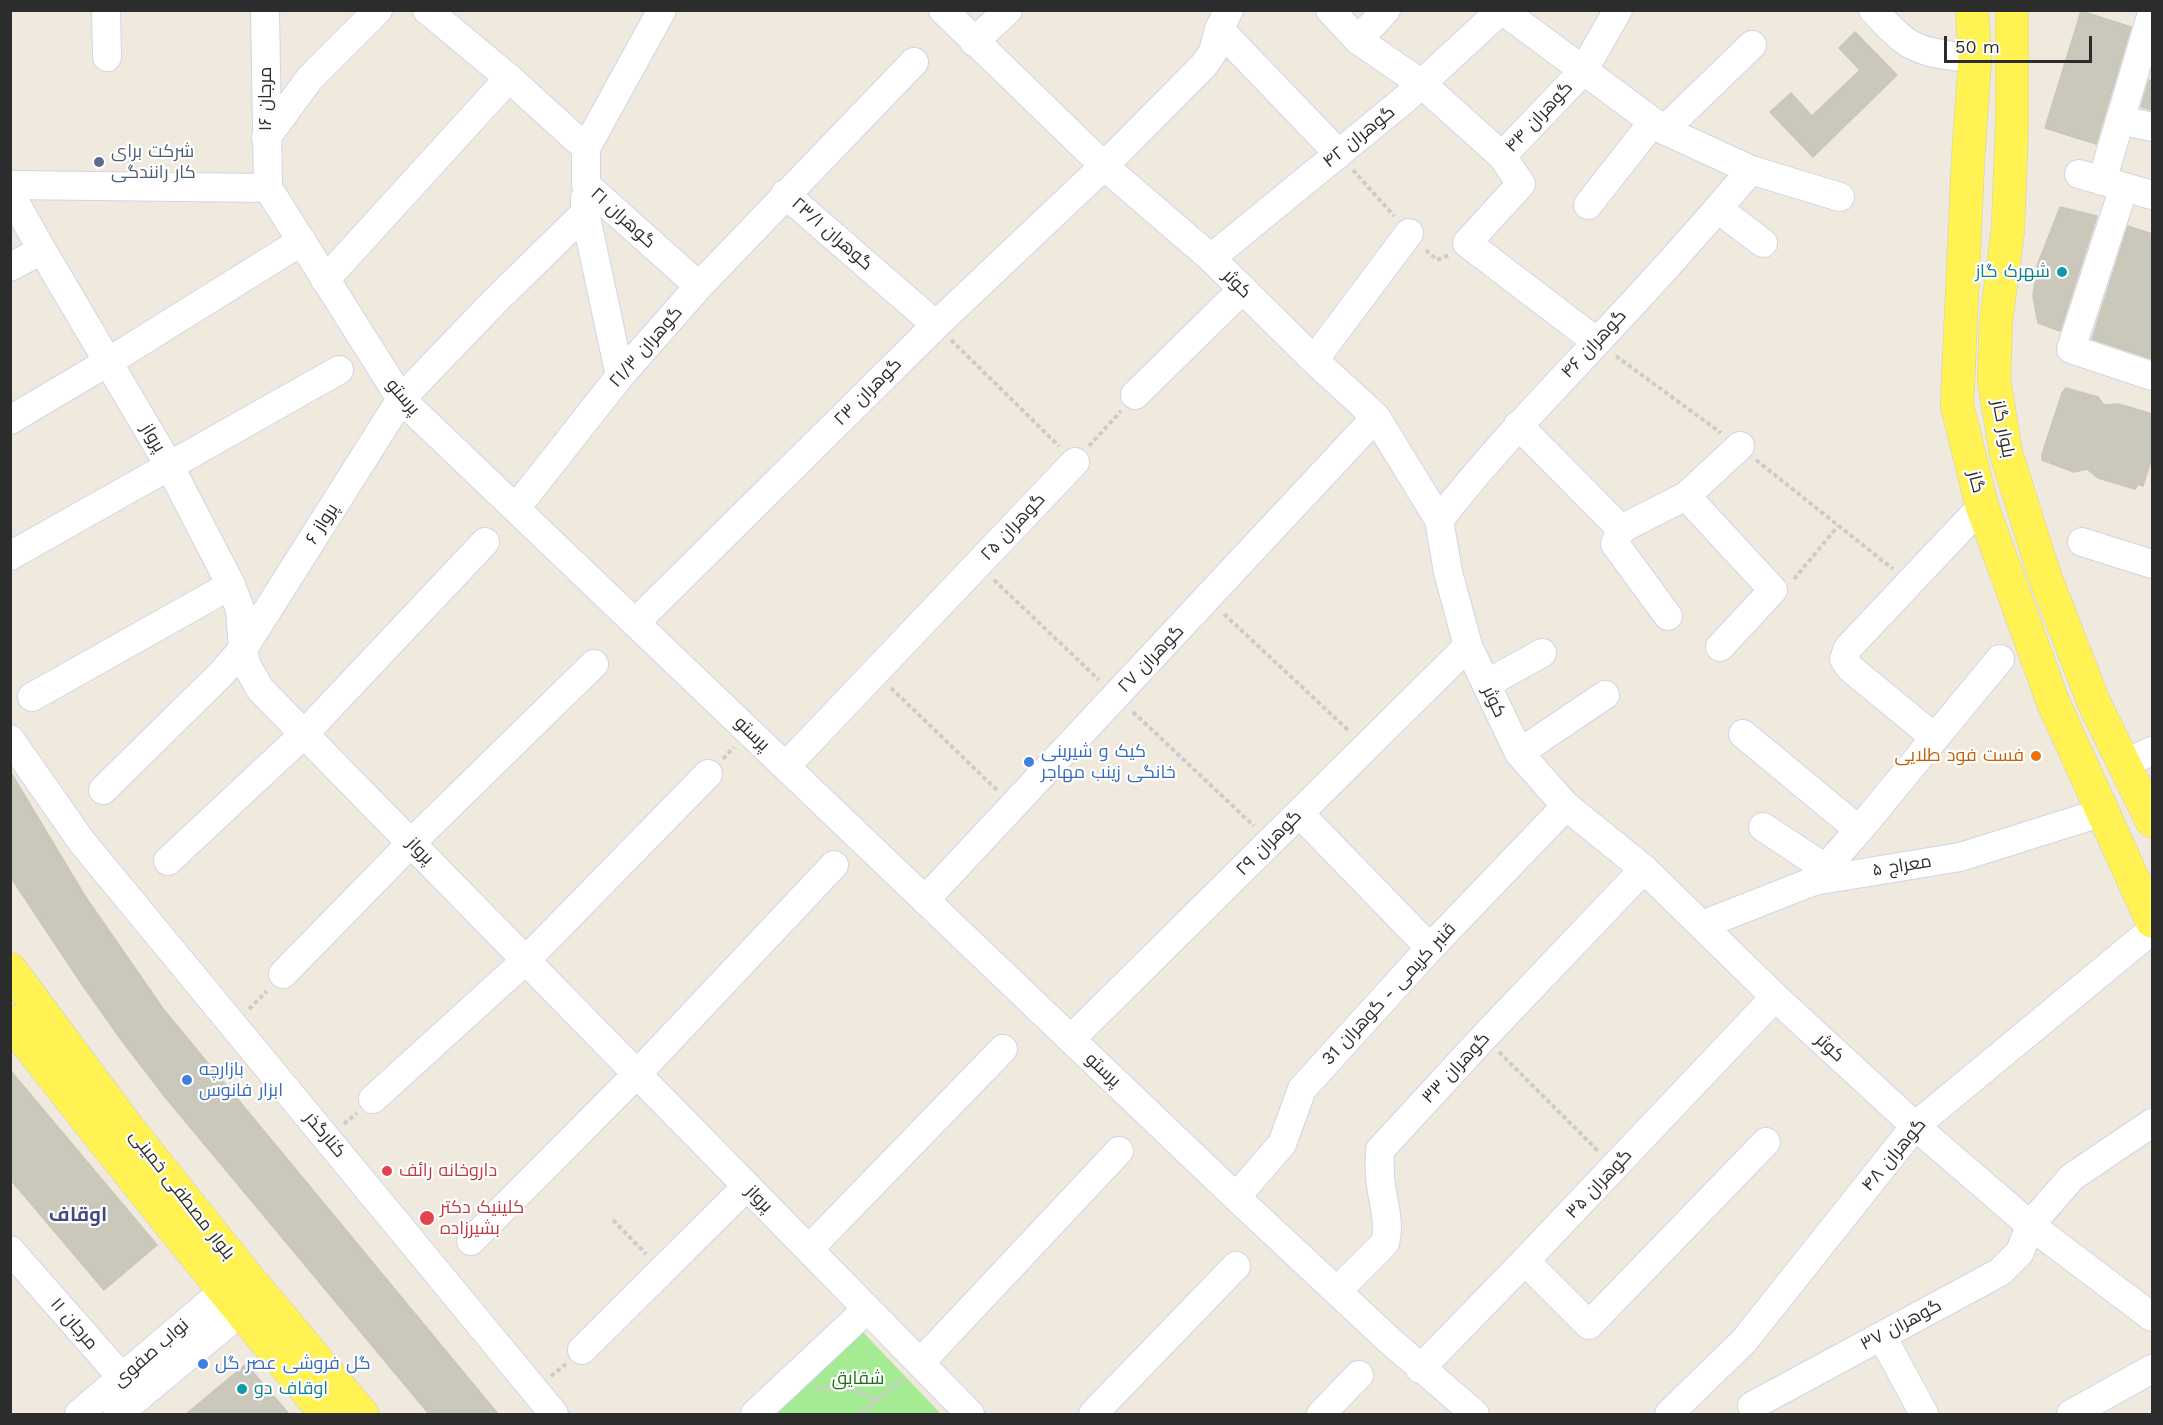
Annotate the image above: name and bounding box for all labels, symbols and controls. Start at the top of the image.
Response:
scale bar [1947,24,2096,62]
text: 50 m [1955,36,2000,57]
street label: مرجان ۱۶ [255,67,277,131]
street label: گوهران ۴۴ [1501,77,1577,157]
street label: گوهران ۴۲ [1319,101,1399,173]
place label: شركت براى كار رانندگى [111,141,196,184]
marker: شركت براى كار رانندگى [92,155,106,169]
street label: گوهران ۲۱ [586,183,660,253]
street label: گوهران ۲۳/۱ [787,193,877,275]
place label: شهرک گاز [1975,261,2050,283]
street label: کوثر [1218,265,1256,303]
marker: شهرک گاز [2055,265,2069,279]
street label: گوهران ۲۱/۳ [605,302,687,392]
street label: گوهران ۴۶ [1557,305,1631,383]
street label: گوهران ۲۳ [830,354,906,430]
street label: پرستو [382,374,424,420]
street label: بلوار گاز [1987,398,2019,460]
street label: پرواز [136,420,170,456]
street label: گاز [1963,469,1989,495]
street label: گوهران ۲۵ [976,489,1050,565]
street label: پرواز ۶ [301,499,343,549]
street label: گوهران ۲۷ [1113,621,1189,697]
street label: کوثر [1477,683,1511,721]
street label: پرستو [730,712,774,756]
place label: کیک و شیرینی خانگی زینب مهاجر [1041,741,1176,783]
place label: فست فود طلایی [1894,745,2024,767]
marker: فست فود طلایی [2029,749,2043,763]
marker: کیک و شیرینی خانگی زینب مهاجر [1022,755,1036,769]
street label: گوهران ۲۹ [1232,806,1306,880]
street label: پرواز [402,833,438,869]
street label: معراج ۵ [1871,851,1933,881]
street label: قنبر کریمی - گوهران 31 [1317,918,1461,1070]
street label: گوهران ۳۳ [1418,1028,1494,1108]
street label: کوثر [1811,1029,1849,1067]
street label: پرستو [1081,1048,1125,1092]
place label: بازارچه ابزار فانوس [199,1059,283,1102]
marker: بازارچه ابزار فانوس [180,1073,194,1087]
street label: کنارگذر [300,1108,350,1162]
street label: گوهران ۴۸ [1857,1114,1931,1196]
street label: بلوار مصطفی خمینی [125,1126,239,1264]
street label: گوهران ۳۵ [1561,1145,1637,1223]
place label: داروخانه رائف [399,1160,497,1182]
marker: داروخانه رائف [380,1164,394,1178]
street label: پرواز [741,1181,777,1217]
place label: کلینیک دکتر بشیرزاده [440,1197,524,1240]
district label: اوقاف [49,1203,107,1227]
marker: کلینیک دکتر بشیرزاده [418,1209,436,1227]
street label: مرجان ۱۱ [46,1294,102,1354]
street label: گوهران ۳۷ [1857,1295,1945,1355]
street label: نواب صفوی [109,1314,193,1392]
place label: گل فروشی عصر گل [215,1353,371,1375]
marker: گل فروشی عصر گل [196,1357,210,1371]
park label: شقایق [832,1368,884,1390]
place label: اوقاف دو [254,1378,328,1400]
marker: اوقاف دو [235,1382,249,1396]

